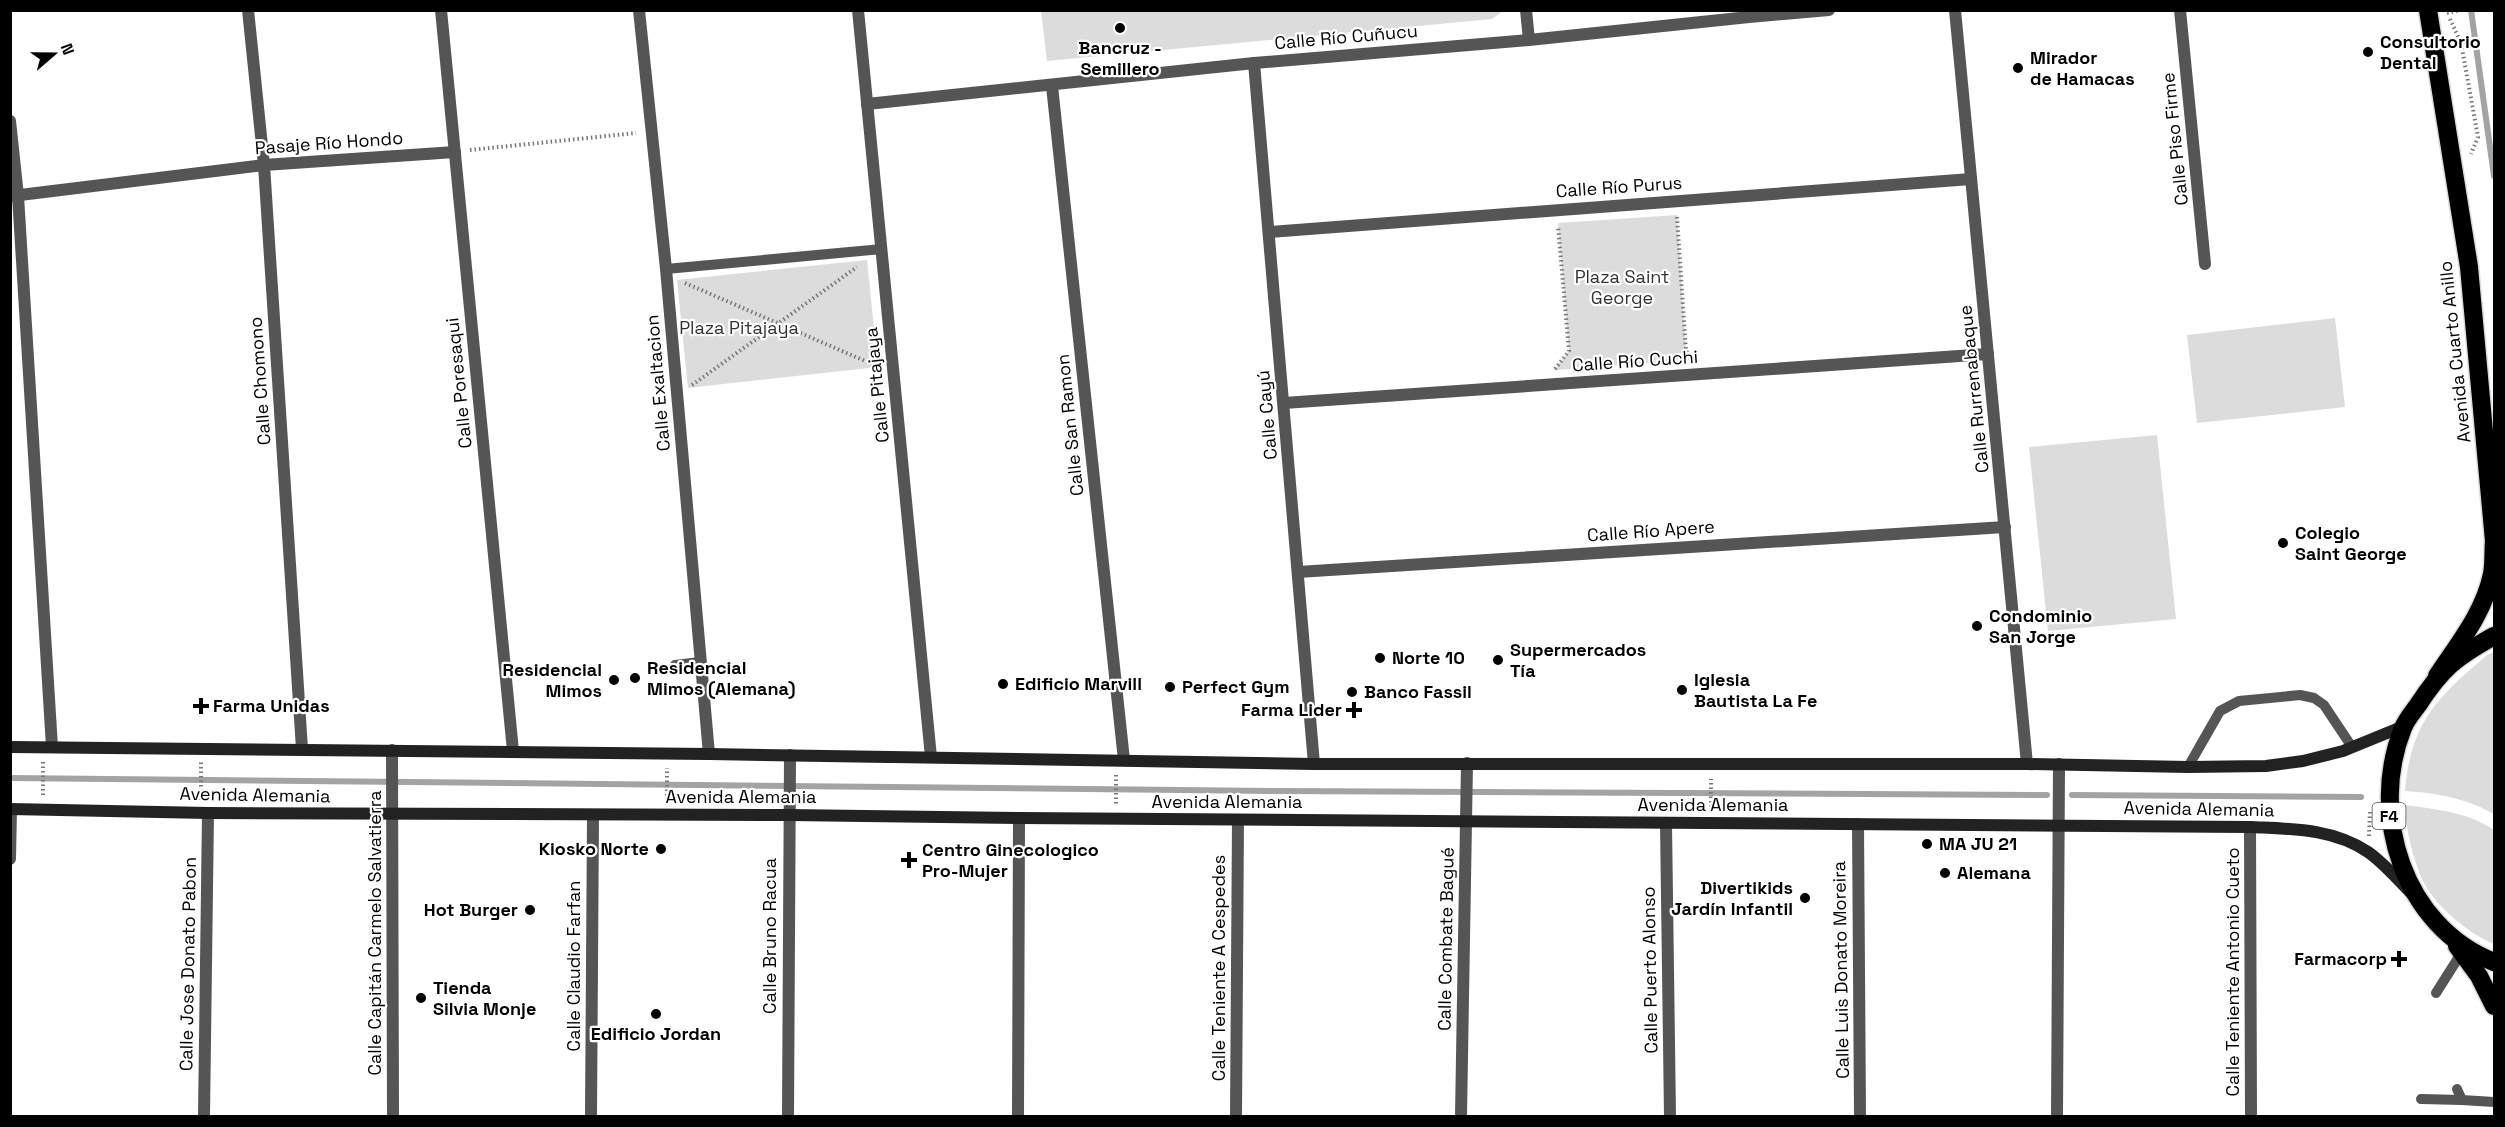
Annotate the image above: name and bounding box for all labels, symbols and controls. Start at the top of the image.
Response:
street label: Calle Río Cuñucu [1273,19,1419,54]
marker: Bancruz - Semillero [1113,21,1127,35]
north arrow [24,24,84,84]
place label: Consultorio Dental [2380,30,2481,74]
place label: Bancruz - Semillero [1078,36,1162,80]
text: N [56,40,79,58]
marker: Consultorio Dental [2361,45,2375,59]
place label: Mirador de Hamacas [2030,46,2135,90]
marker: Mirador de Hamacas [2011,61,2025,75]
street label: Calle Piso Firme [2156,71,2193,207]
street label: Pasaje Río Hondo [254,126,404,159]
street label: Calle Río Purus [1555,171,1683,202]
street label: Avenida Cuarto Anillo [2434,260,2476,444]
park label: Plaza Saint George [1575,265,1669,309]
street label: Calle Rurrenabaque [1953,304,1994,474]
street label: Calle Exaltacion [640,314,675,452]
street label: Calle Chomono [244,316,275,446]
park label: Plaza Pitajaya [679,316,799,339]
street label: Calle Poresaqui [440,317,477,450]
street label: Calle Pitajaya [859,326,894,444]
street label: Calle Río Cuchi [1571,345,1699,376]
street label: Calle San Ramon [1051,353,1088,497]
street label: Calle Cayú [1251,369,1282,461]
street label: Calle Río Apere [1586,515,1716,546]
place label: Colegio Saint George [2295,521,2407,565]
marker: Colegio Saint George [2276,536,2290,550]
place label: Condominio San Jorge [1989,604,2092,648]
marker: Condominio San Jorge [1970,619,1984,633]
place label: Supermercados Tía [1510,638,1646,682]
place label: Norte 10 [1392,646,1465,669]
marker: Norte 10 [1373,651,1387,665]
marker: Supermercados Tía [1491,653,1505,667]
place label: Residencial Mimos (Alemana) [647,656,796,700]
place label: Residencial Mimos [503,658,602,702]
place label: Iglesia Bautista La Fe [1694,668,1817,712]
marker: Residencial Mimos (Alemana) [628,671,642,685]
place label: Edificio Marvill [1015,672,1142,695]
marker: Residencial Mimos [607,673,621,687]
place label: Perfect Gym [1182,675,1290,698]
marker: Edificio Marvill [996,677,1010,691]
marker: Perfect Gym [1163,680,1177,694]
place label: Banco Fassil [1364,680,1472,703]
marker: Iglesia Bautista La Fe [1675,683,1689,697]
marker: Banco Fassil [1345,685,1359,699]
place label: Farma Unidas [213,694,330,717]
place label: Farma Lider [1241,698,1342,721]
marker: Farma Unidas [194,699,208,713]
marker: Farma Lider [1347,703,1361,717]
street label: Avenida Alemania [179,782,331,807]
street label: Avenida Alemania [666,785,816,808]
street label: Calle Capitán Carmelo Salvatierra [363,790,386,1076]
street label: Avenida Alemania [1152,790,1302,813]
street label: Avenida Alemania [1638,793,1788,816]
street label: Avenida Alemania [2123,796,2275,821]
road number: F4 [2372,803,2406,829]
place label: MA JU 21 [1939,832,2017,855]
place label: Kiosko Norte [539,837,649,860]
marker: MA JU 21 [1920,837,1934,851]
place label: Centro Ginecologico Pro-Mujer [922,838,1099,882]
marker: Kiosko Norte [654,842,668,856]
street label: Calle Combate Bagué [1432,847,1459,1031]
street label: Calle Teniente Antonio Cueto [2221,847,2244,1097]
marker: Centro Ginecologico Pro-Mujer [900,851,918,869]
street label: Calle Teniente A Cespedes [1207,855,1230,1081]
street label: Calle Jose Donato Pabon [174,857,201,1071]
street label: Calle Bruno Racua [758,858,781,1014]
street label: Calle Luis Donato Moreira [1827,861,1854,1079]
place label: Alemana [1957,861,2031,884]
marker: Alemana [1938,866,1952,880]
place label: Divertikids Jardín Infantil [1671,876,1793,920]
street label: Calle Claudio Farfan [562,881,585,1051]
street label: Calle Puerto Alonso [1637,886,1662,1054]
marker: Divertikids Jardín Infantil [1798,891,1812,905]
place label: Hot Burger [424,898,518,921]
marker: Hot Burger [523,903,537,917]
place label: Farmacorp [2294,947,2387,970]
marker: Farmacorp [2392,952,2406,966]
place label: Tienda Silvia Monje [433,976,536,1020]
marker: Tienda Silvia Monje [414,991,428,1005]
marker: Edificio Jordan [649,1007,663,1021]
place label: Edificio Jordan [591,1022,721,1045]

